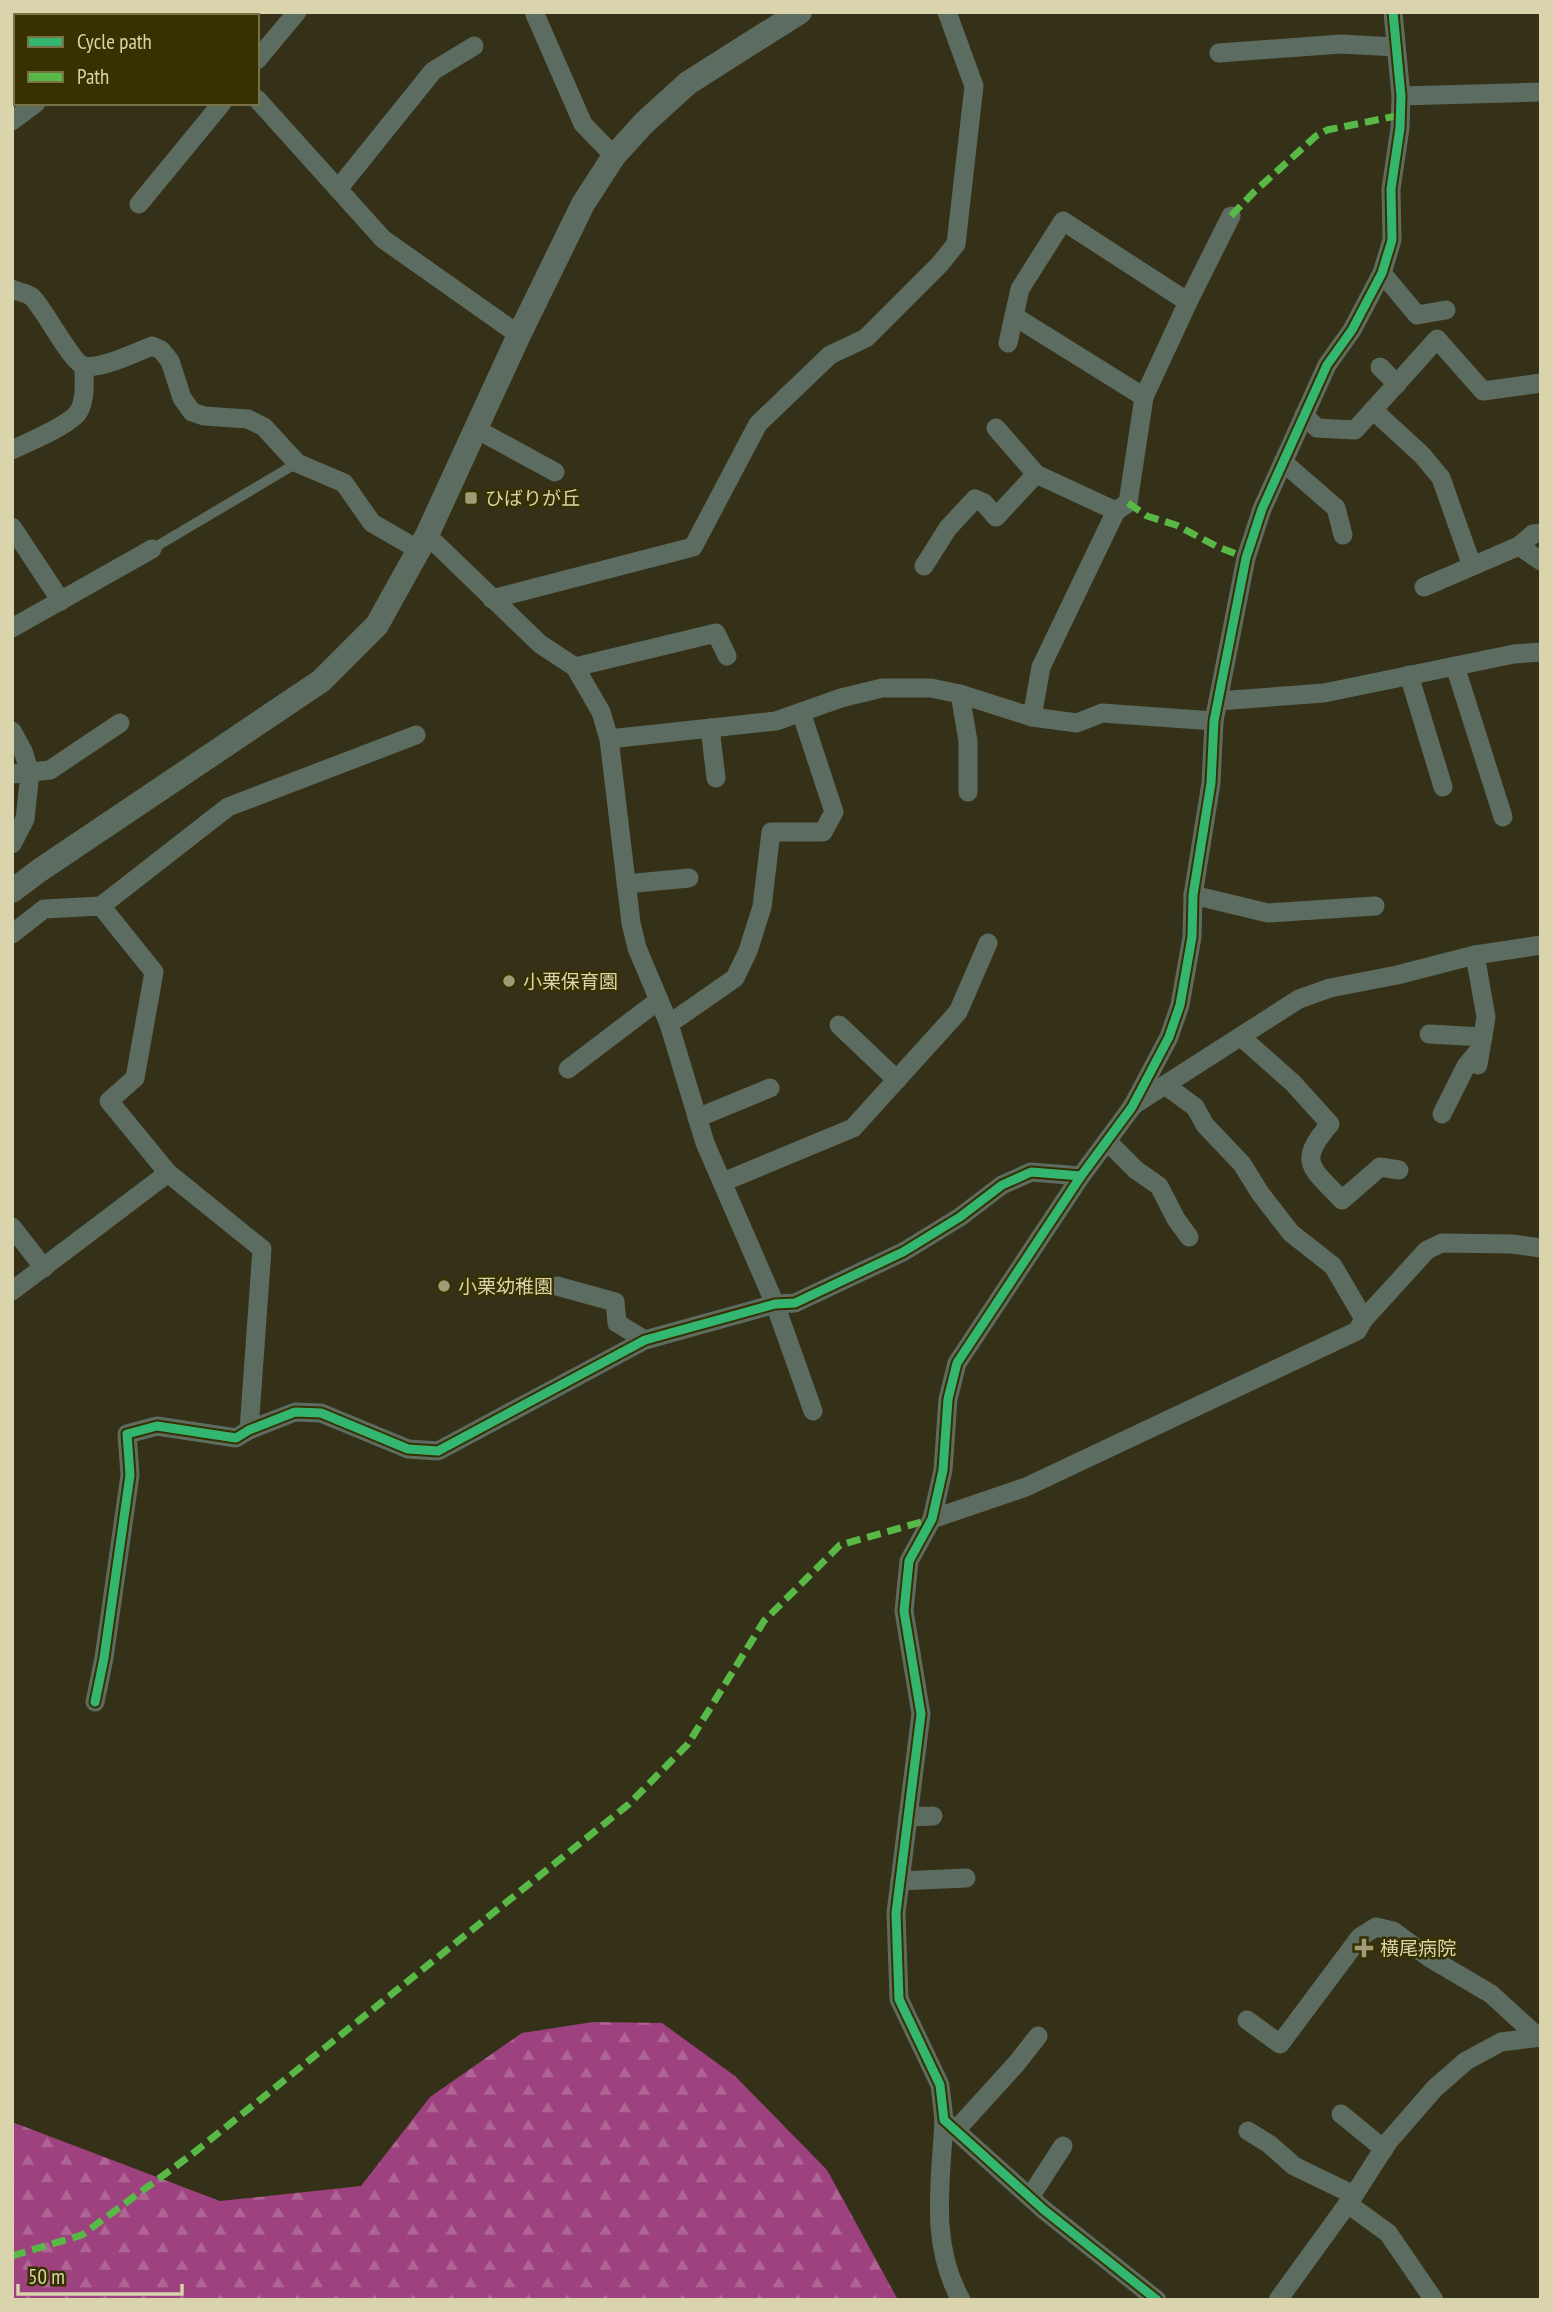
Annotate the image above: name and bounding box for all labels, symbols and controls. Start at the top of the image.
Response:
legend [14,14,259,105]
text: Cycle path [77,28,152,55]
text: Path [77,63,109,90]
place label: ひばりが丘 [485,486,580,510]
marker: ひばりが丘 [463,490,479,506]
place label: 小栗保育園 [523,969,618,993]
marker: 小栗保育園 [501,973,517,989]
place label: 小栗幼稚園 [458,1274,553,1298]
marker: 小栗幼稚園 [436,1278,452,1294]
place label: 横尾病院 [1380,1936,1456,1960]
marker: 横尾病院 [1354,1938,1374,1958]
scale bar [18,2252,182,2296]
text: 50 m [28,2263,65,2290]

